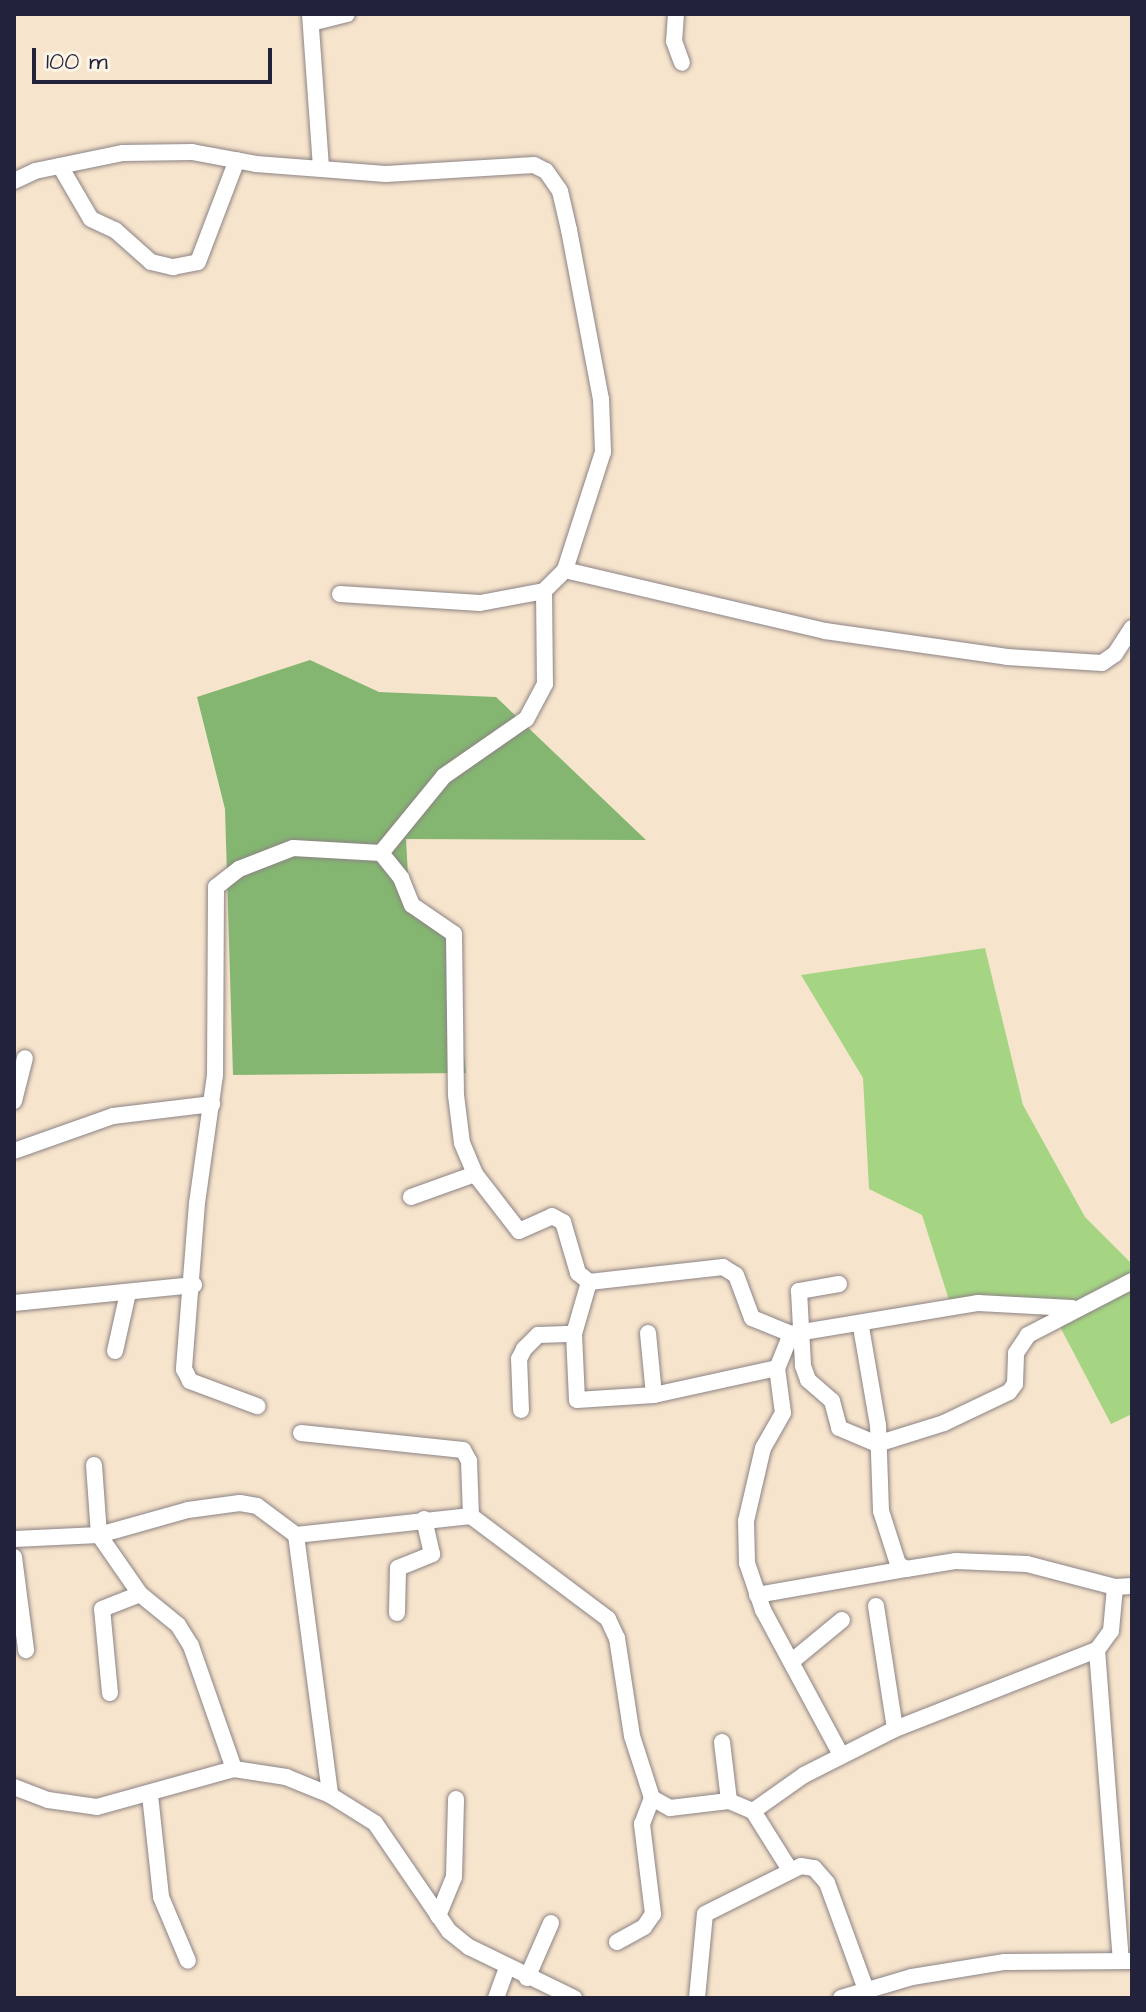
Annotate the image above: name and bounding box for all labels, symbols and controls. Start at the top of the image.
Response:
scale bar [36,32,276,82]
text: 100 m [46,45,108,79]

